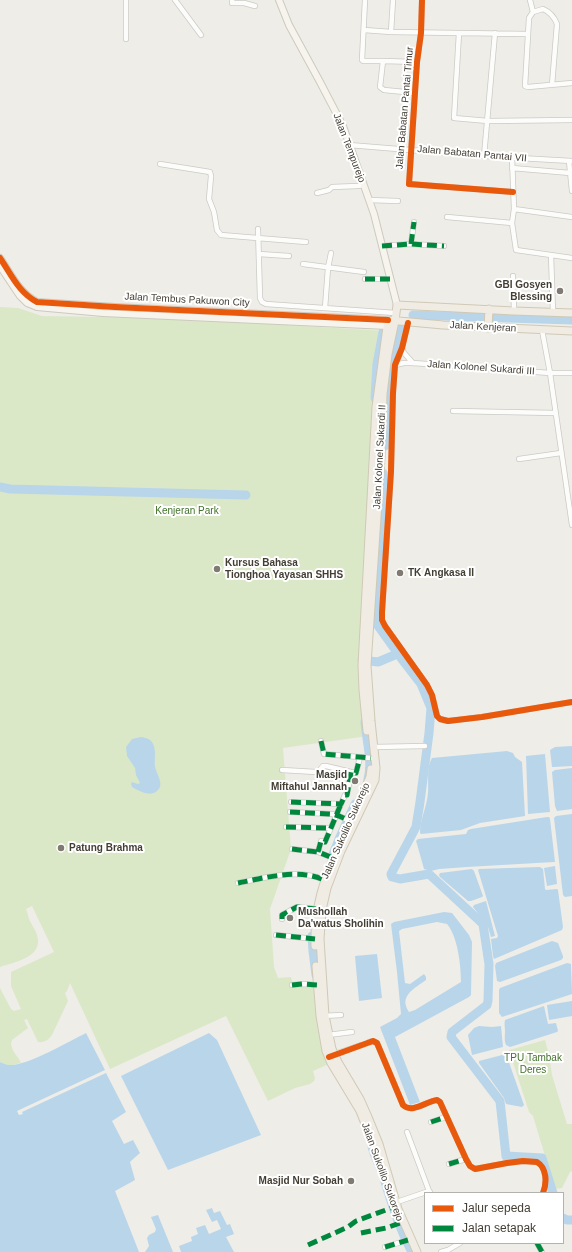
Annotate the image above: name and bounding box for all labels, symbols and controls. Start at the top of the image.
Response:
street label: Jalan Babatan Pantai Timur [394,46,416,170]
street label: Jalan Tempurejo [330,112,368,184]
street label: Jalan Babatan Pantai VII [417,143,527,165]
place label: GBI Gosyen Blessing [495,279,552,302]
marker: GBI Gosyen Blessing [555,286,565,296]
street label: Jalan Tembus Pakuwon City [124,291,250,309]
street label: Jalan Kenjeran [449,319,517,335]
street label: Jalan Kolonel Sukardi III [427,358,535,378]
street label: Jalan Kolonel Sukardi II [371,404,389,510]
park label: Kenjeran Park [155,505,219,517]
place label: Kursus Bahasa Tionghoa Yayasan SHHS [225,557,343,580]
marker: Kursus Bahasa Tionghoa Yayasan SHHS [212,564,222,574]
place label: TK Angkasa II [408,567,474,579]
marker: TK Angkasa II [395,568,405,578]
place label: Masjid Miftahul Jannah [271,769,347,792]
marker: Masjid Miftahul Jannah [350,776,360,786]
street label: Jalan Sukolilo Sukorejo [319,781,373,881]
place label: Patung Brahma [69,842,143,854]
marker: Patung Brahma [56,843,66,853]
place label: Mushollah Da'watus Sholihin [298,906,384,930]
marker: Mushollah Da'watus Sholihin [285,913,295,923]
park label: TPU Tambak Deres [504,1052,562,1076]
street label: Jalan Sukolilo Sukorejo [359,1121,405,1223]
place label: Masjid Nur Sobah [259,1175,343,1187]
marker: Masjid Nur Sobah [346,1176,356,1186]
legend [424,1192,564,1244]
text: Jalur sepeda [462,1201,531,1215]
text: Jalan setapak [462,1221,536,1235]

